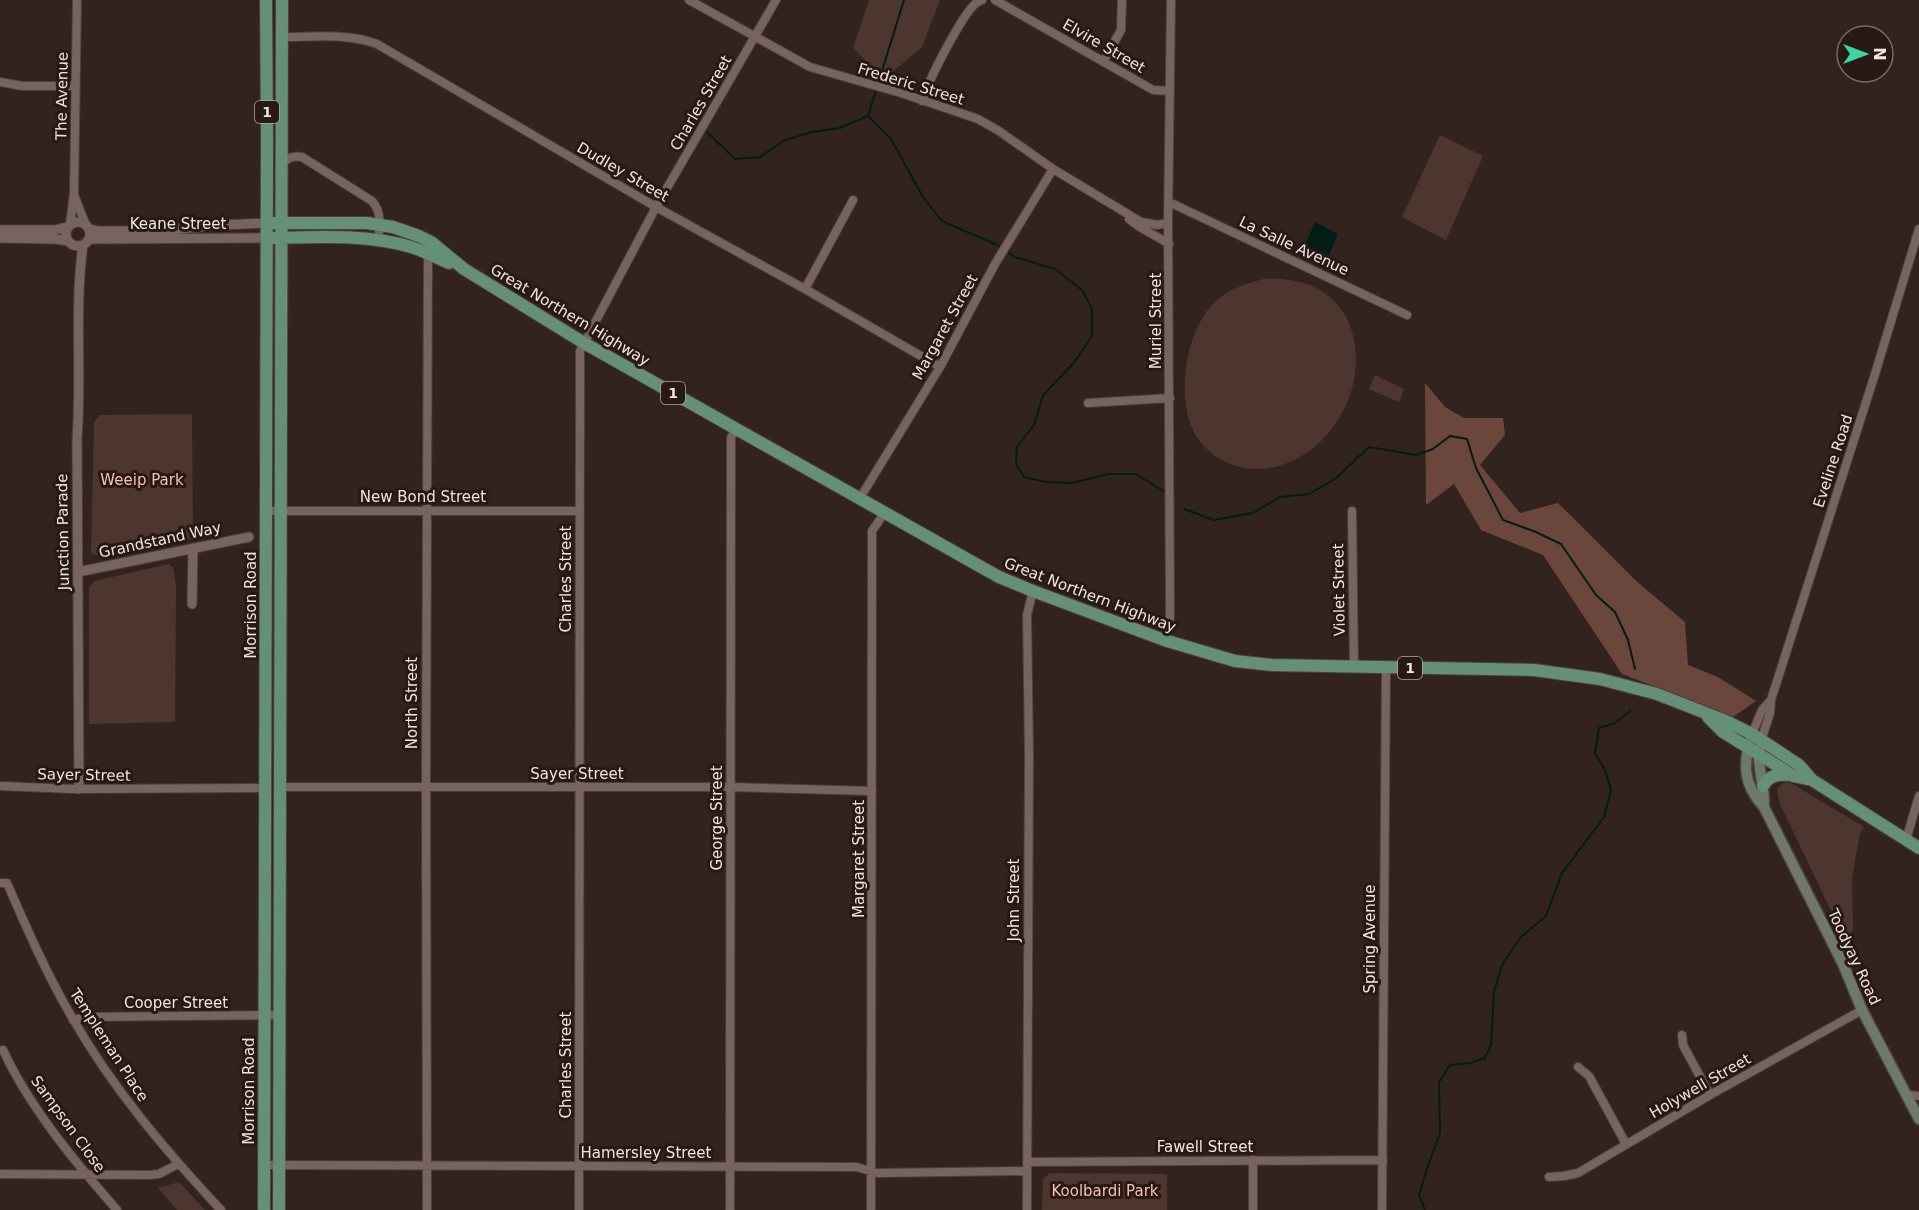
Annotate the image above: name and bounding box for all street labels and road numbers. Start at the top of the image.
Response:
street label: Elvire Street [1060,15,1148,77]
street label: The Avenue [52,52,72,141]
street label: Charles Street [666,52,736,154]
street label: Frederic Street [856,59,966,109]
road number: 1 [255,101,279,123]
street label: Dudley Street [574,138,672,206]
street label: La Salle Avenue [1236,213,1352,279]
street label: Keane Street [130,215,226,233]
street label: Great Northern Highway [487,260,653,370]
street label: Margaret Street [909,271,982,383]
street label: Muriel Street [1147,273,1165,369]
road number: 1 [661,382,685,404]
street label: Eveline Road [1809,412,1857,510]
street label: Junction Parade [53,473,73,592]
street label: New Bond Street [360,488,486,506]
street label: Grandstand Way [97,518,223,562]
street label: Charles Street [557,525,575,632]
street label: Violet Street [1329,543,1349,637]
street label: Morrison Road [242,551,260,659]
street label: Great Northern Highway [1001,554,1179,636]
street label: North Street [403,657,421,749]
road number: 1 [1398,657,1422,679]
street label: Sayer Street [37,765,131,785]
street label: Sayer Street [530,765,624,783]
street label: George Street [708,765,726,871]
street label: Margaret Street [850,800,868,918]
street label: John Street [1005,858,1023,942]
street label: Spring Avenue [1361,885,1379,993]
street label: Toodyay Road [1823,905,1884,1008]
street label: Templeman Place [65,984,152,1105]
street label: Cooper Street [124,994,228,1012]
street label: Charles Street [557,1011,575,1118]
street label: Morrison Road [240,1037,258,1145]
street label: Holywell Street [1646,1050,1754,1122]
street label: Sampson Close [27,1072,109,1176]
street label: Fawell Street [1157,1138,1253,1156]
street label: Hamersley Street [581,1144,712,1162]

